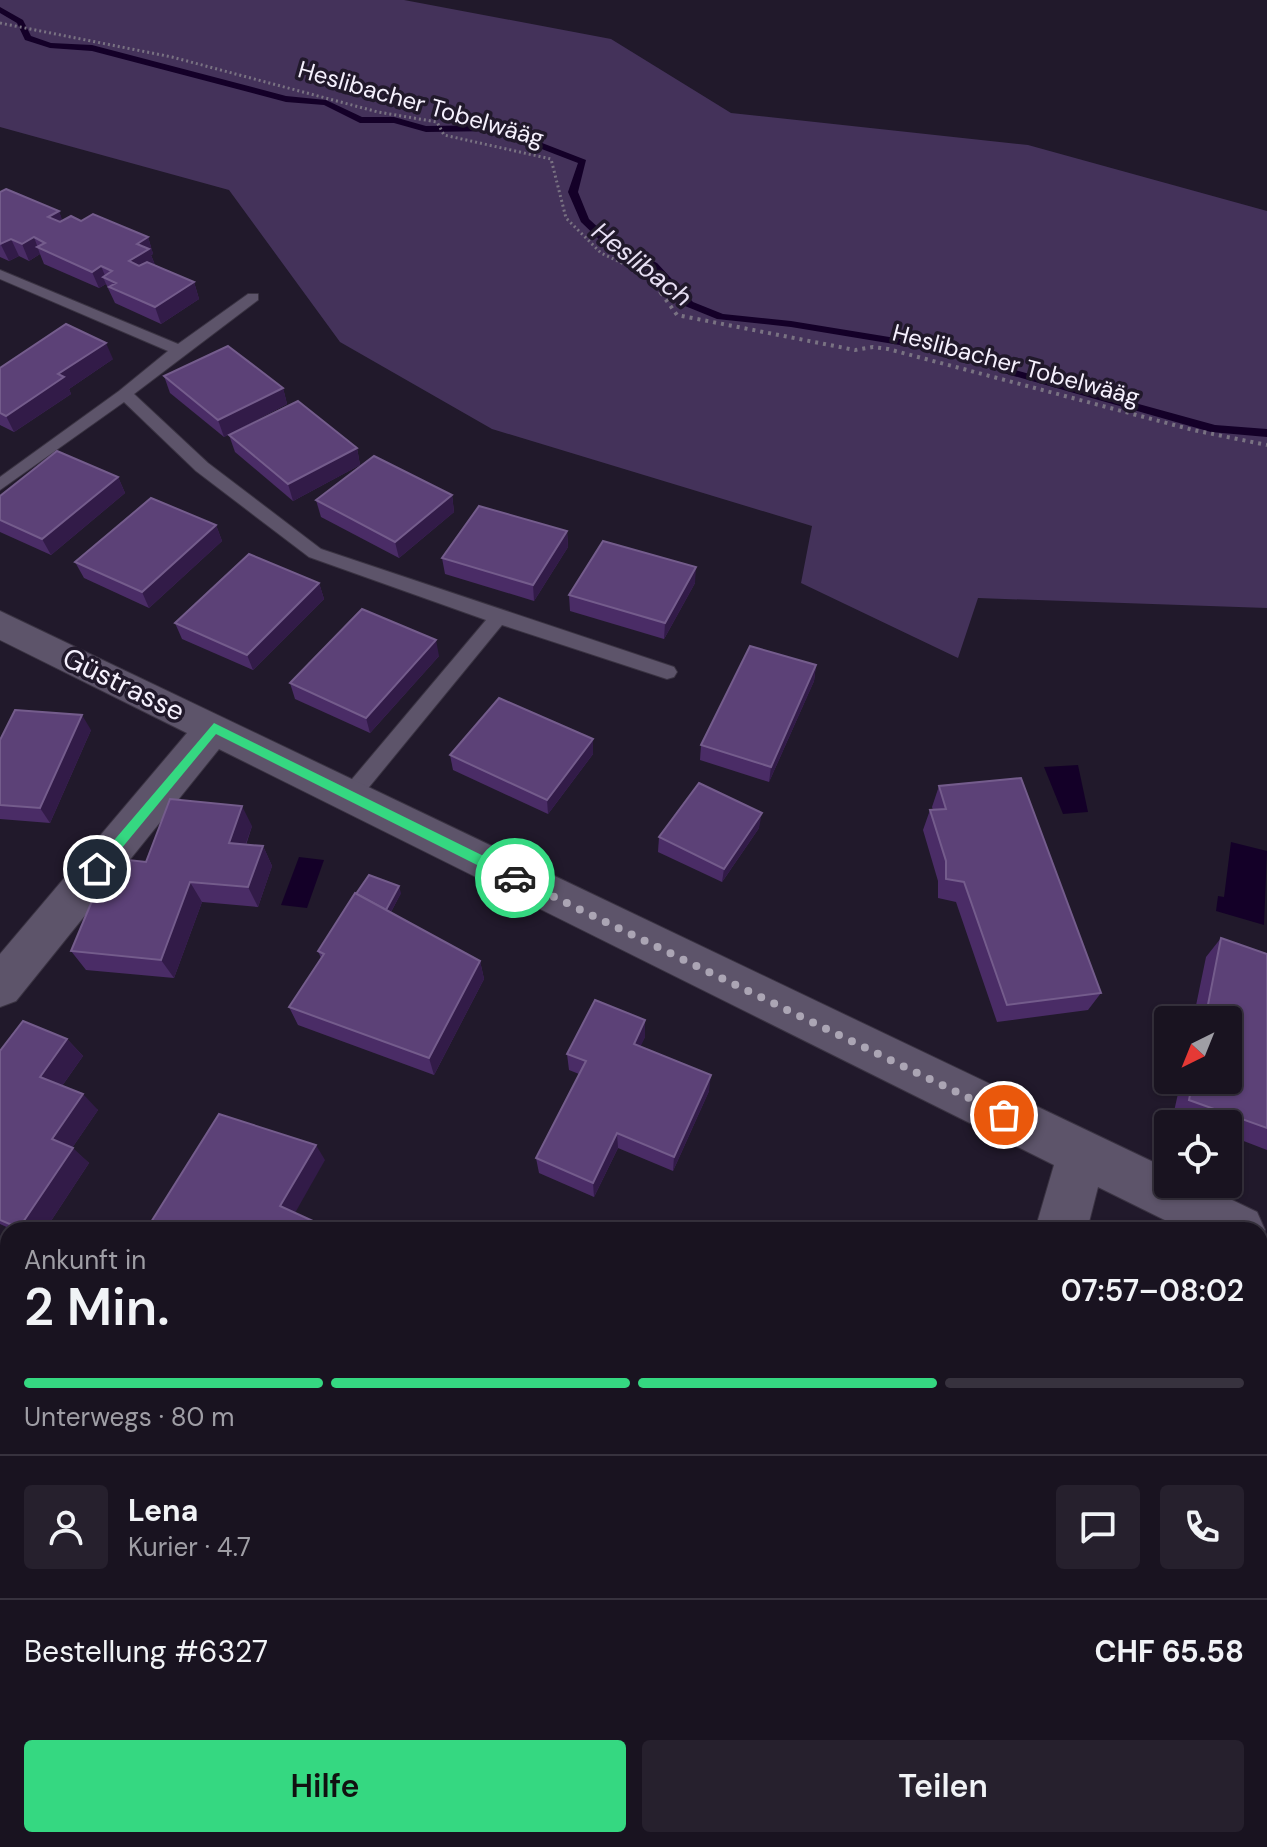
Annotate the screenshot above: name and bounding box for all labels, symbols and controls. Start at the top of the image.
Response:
street label: Heslibacher Tobelwääg [295,54,548,154]
water label: Heslibach [585,214,699,314]
street label: Heslibacher Tobelwääg [889,317,1143,412]
street label: Güstrasse [57,639,191,730]
pin [63,835,131,903]
courier [475,838,555,918]
icon: home [75,847,119,891]
icon: car [493,856,537,900]
north arrow [1154,1006,1242,1094]
map controls [1154,1006,1242,1198]
pin [970,1081,1038,1149]
icon: bag [982,1093,1026,1137]
button: locate [1154,1110,1242,1198]
text: Ankunft in [24,1243,146,1277]
text: 07:57–08:02 [1061,1271,1244,1310]
text: 2 Min. [24,1273,170,1341]
text: Unterwegs · 80 m [24,1400,234,1434]
button: person [24,1485,108,1569]
button: chat [1056,1485,1140,1569]
button: phone [1160,1485,1244,1569]
text: Lena [128,1491,198,1530]
text: Kurier · 4.7 [128,1530,251,1564]
text: Bestellung #6327 [24,1632,268,1671]
text: CHF 65.58 [1094,1632,1244,1671]
button: Hilfe [24,1740,626,1832]
button: Teilen [642,1740,1244,1832]

